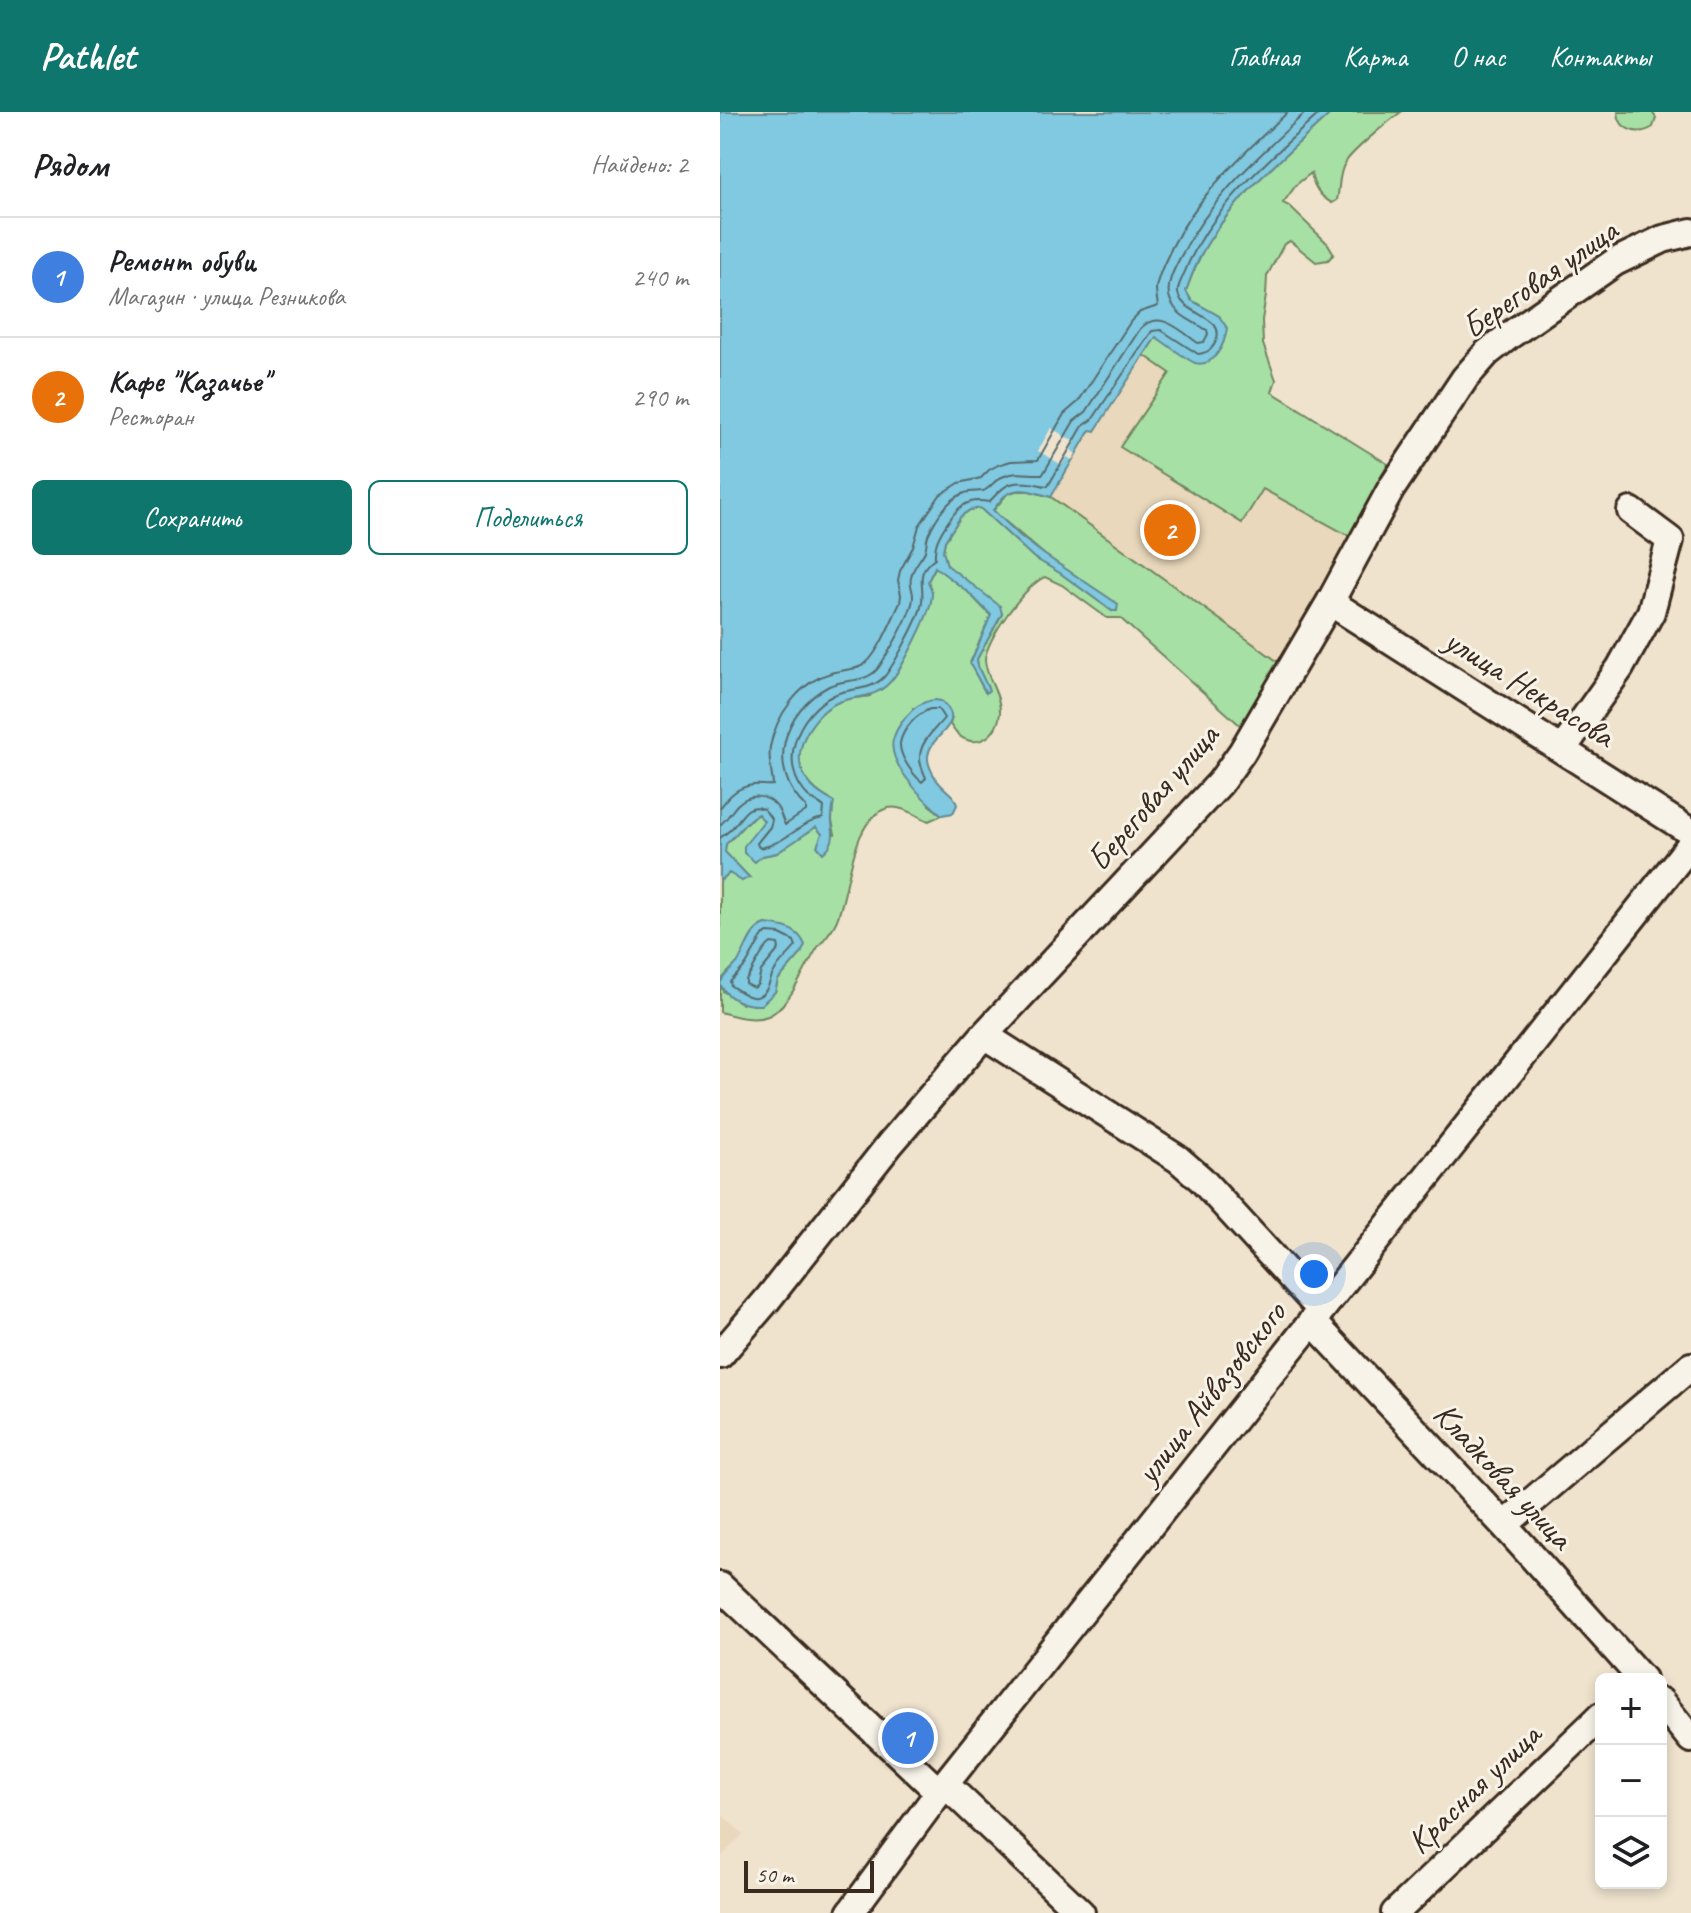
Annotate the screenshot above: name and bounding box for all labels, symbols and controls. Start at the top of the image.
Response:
text: Pathlet [40,33,135,80]
text: Главная [1229,39,1299,74]
text: Карта [1343,39,1407,74]
text: О нас [1451,39,1505,74]
text: Контакты [1549,39,1651,74]
text: Рядом [32,143,108,186]
text: Найдено: 2 [591,148,688,181]
street label: Береговая улица [1453,208,1628,348]
text: Ремонт обуви [108,242,256,280]
text: 1 [52,261,64,294]
text: 240 m [632,261,688,294]
text: Магазин · улица Резникова [108,280,345,313]
text: Кафе "Казачье" [108,362,269,400]
text: 2 [52,381,64,414]
text: 290 m [632,381,688,414]
text: Ресторан [108,400,193,433]
button: Сохранить [32,480,352,555]
button: Поделиться [368,480,688,555]
pin: 2 [1144,500,1196,560]
street label: улица Некрасова [1435,617,1624,758]
street label: Береговая улица [1077,713,1229,880]
your location [1294,1254,1334,1294]
street label: улица Айвазовского [1125,1291,1296,1494]
street label: Кладковая улица [1424,1393,1584,1560]
map controls [1595,1673,1667,1889]
button: + [1595,1673,1667,1745]
pin: 1 [882,1708,934,1768]
street label: Красная улица [1397,1712,1552,1863]
button: − [1595,1745,1667,1817]
button: layers [1595,1817,1667,1889]
scale bar [744,1857,874,1893]
text: 50 m [756,1861,793,1889]

